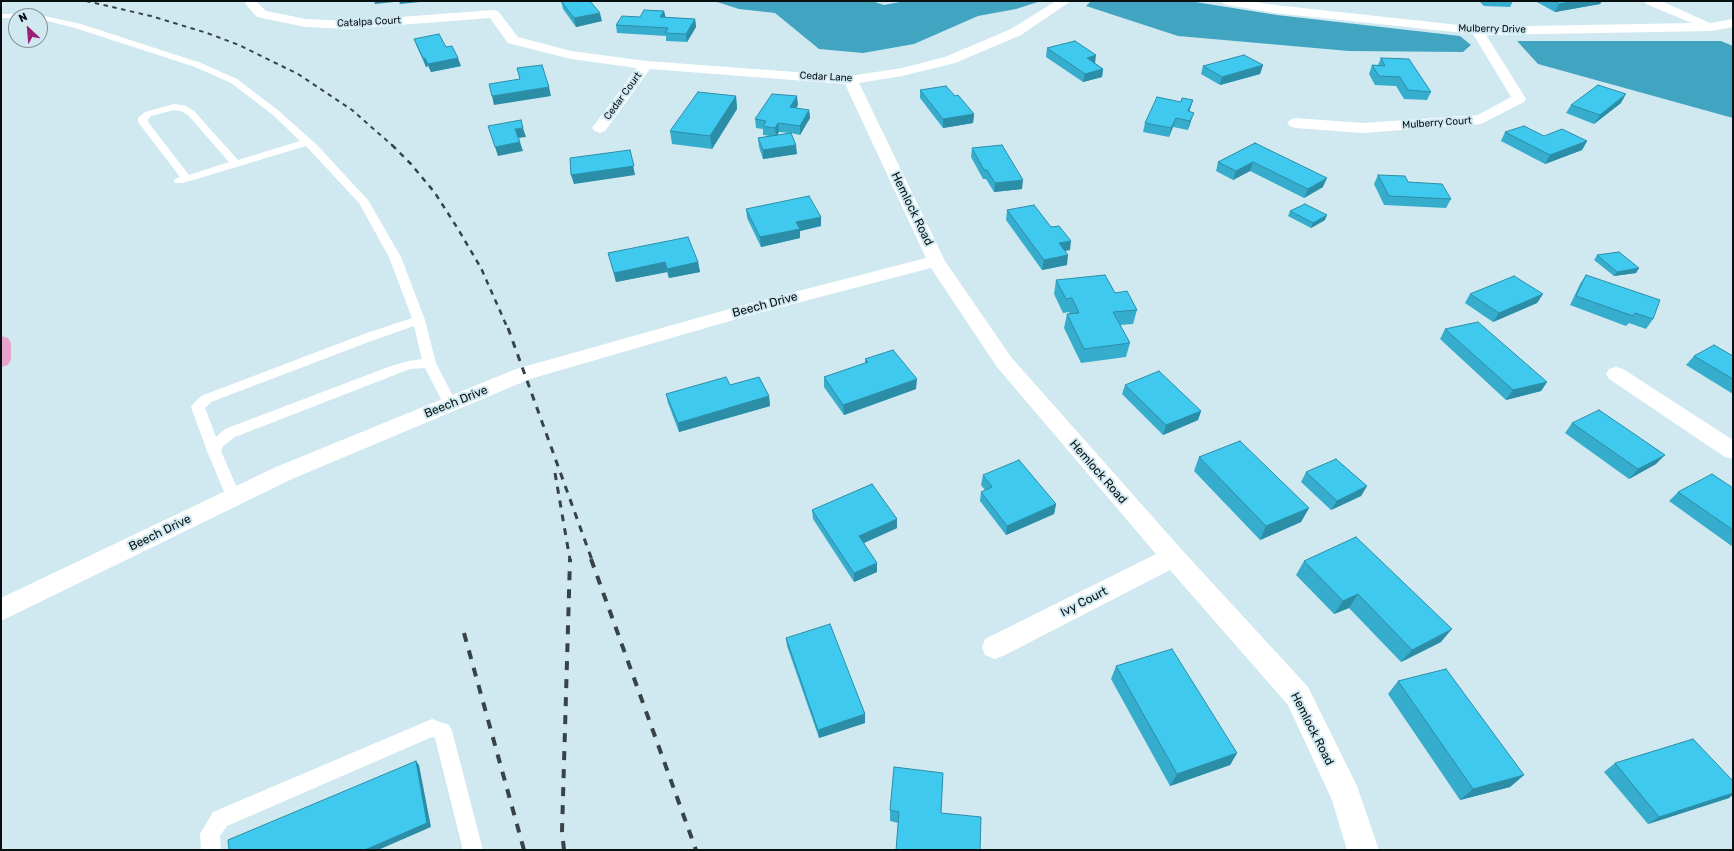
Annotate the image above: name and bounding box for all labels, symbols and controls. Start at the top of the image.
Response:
north arrow [8,8,48,48]
text: N [17,10,29,25]
street label: Catalpa Court [337,14,401,30]
street label: Mulberry Drive [1458,22,1526,36]
street label: Cedar Court [602,70,644,122]
street label: Cedar Lane [799,70,853,84]
street label: Mulberry Court [1402,115,1472,131]
street label: Hemlock Road [888,170,936,248]
street label: Beech Drive [731,289,799,321]
street label: Beech Drive [422,383,490,421]
street label: Hemlock Road [1066,437,1130,507]
street label: Beech Drive [127,512,193,554]
street label: Ivy Court [1058,584,1110,620]
street label: Hemlock Road [1287,690,1337,768]

